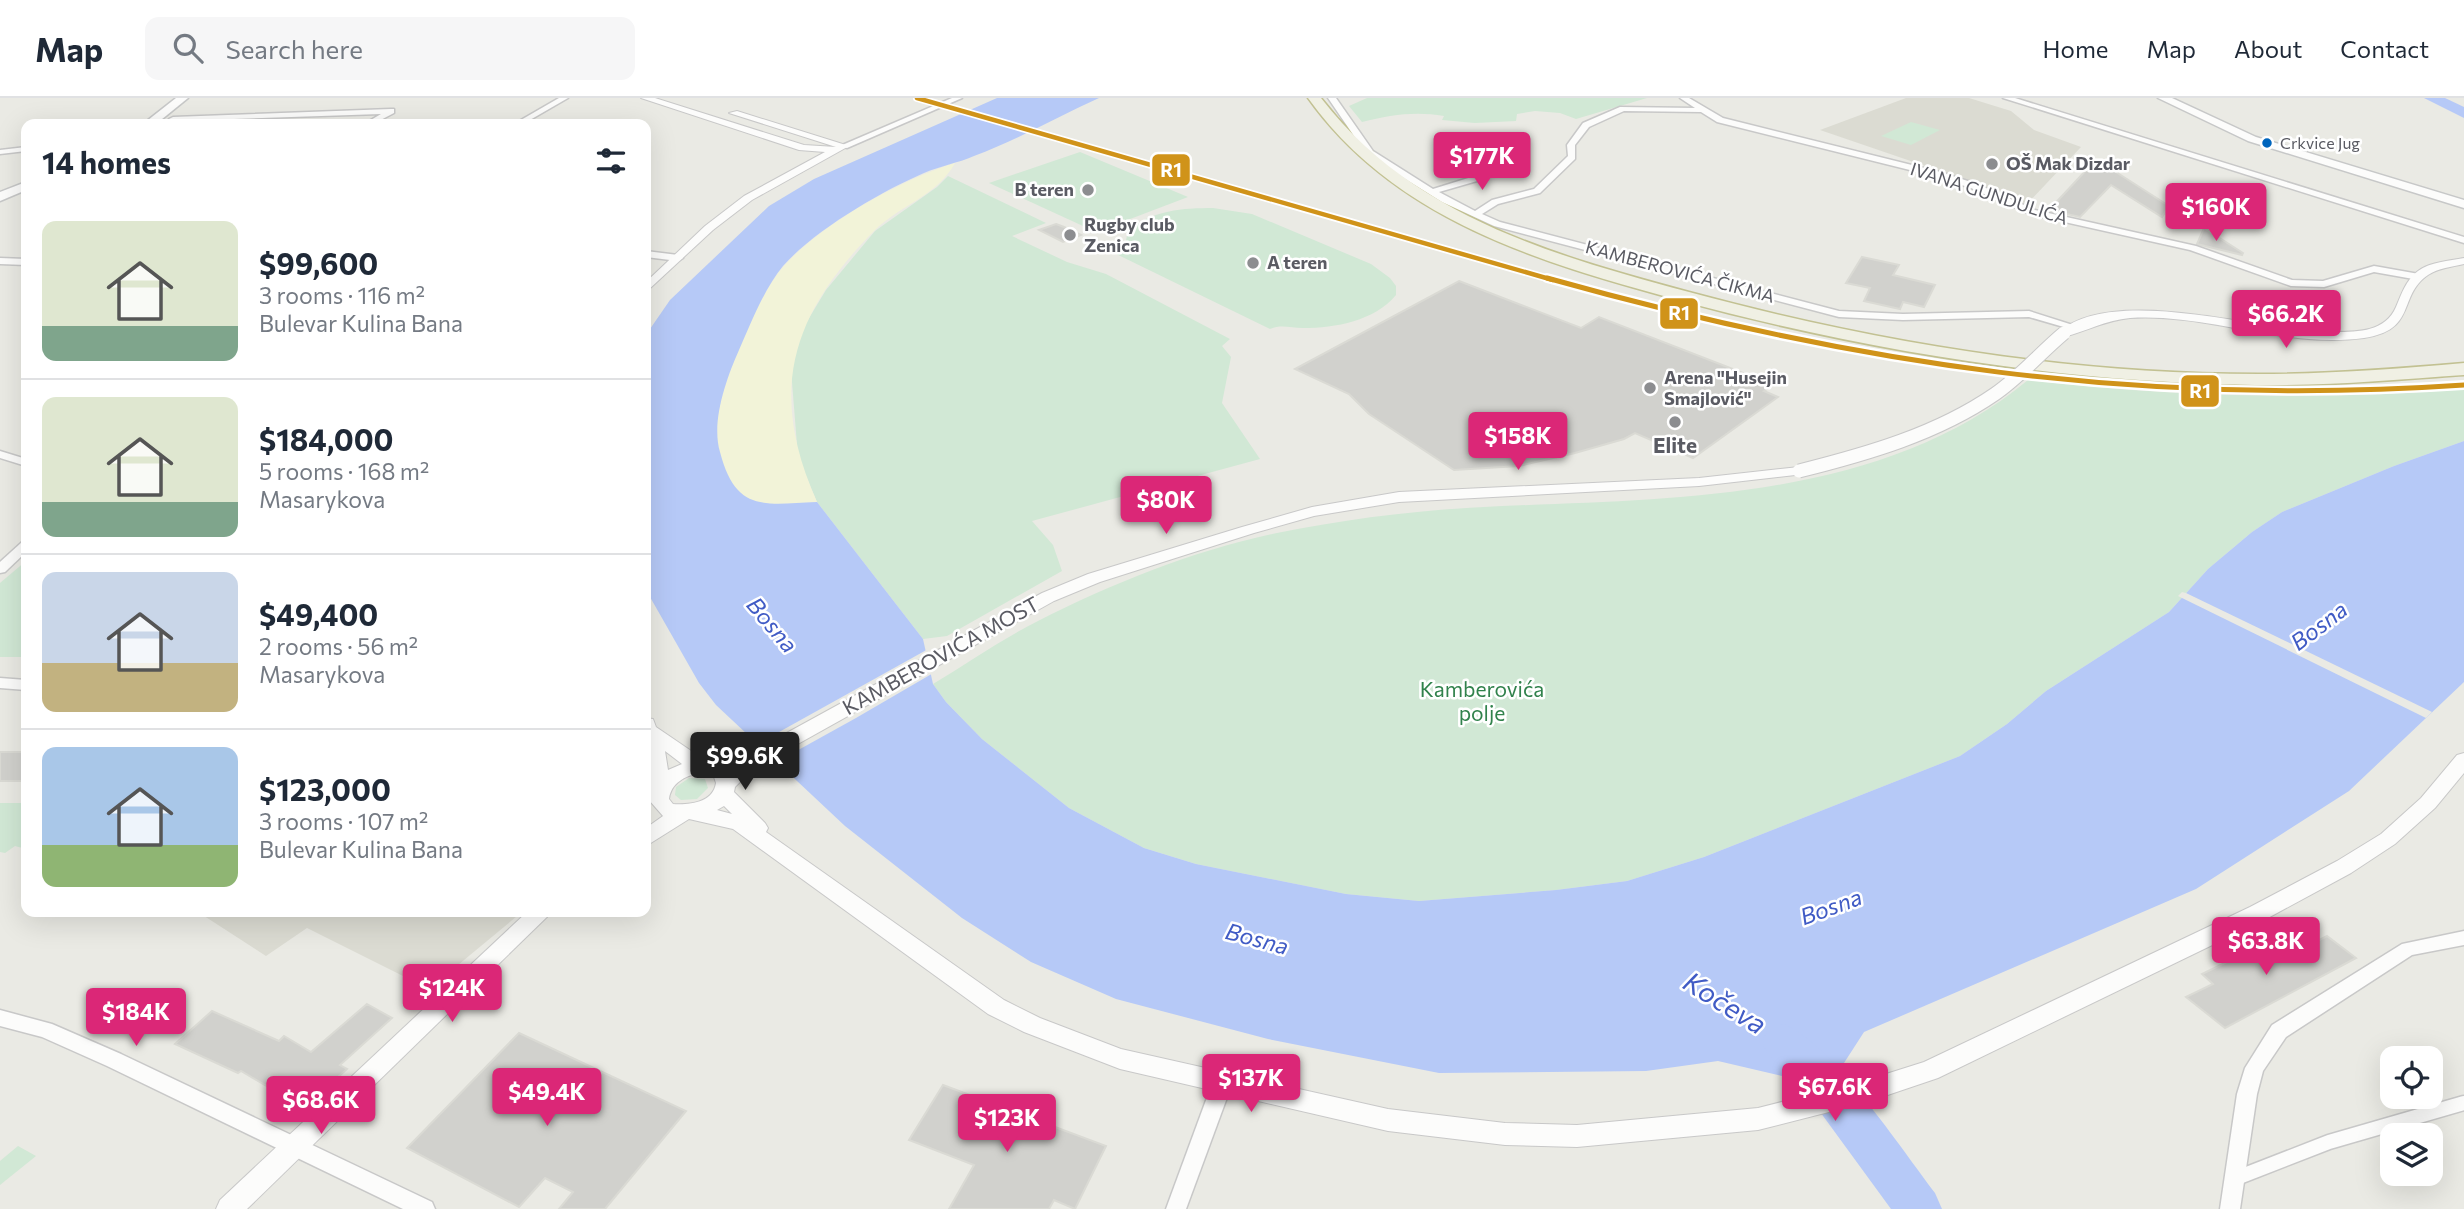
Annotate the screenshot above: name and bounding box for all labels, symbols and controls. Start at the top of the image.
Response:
search box [145,17,635,80]
text: Map [35,28,103,69]
icon: search [169,29,207,67]
text: Search here [225,33,363,64]
text: Home [2043,34,2109,63]
text: Map [2147,34,2196,63]
text: About [2234,34,2302,63]
text: Contact [2340,34,2429,63]
pin: $177K [1433,132,1531,192]
place label: Crkvice Jug [2280,133,2360,152]
marker: Crkvice Jug [2260,136,2274,150]
text: $177K [1450,141,1514,169]
icon: filters [592,142,630,180]
text: 14 homes [42,143,171,180]
place label: OŠ Mak Dizdar [2006,152,2131,174]
line badge: R1 [1151,153,1191,187]
marker: OŠ Mak Dizdar [1984,156,2000,172]
street label: IVANA GUNDULIĆA [1908,157,2071,229]
text: R1 [1160,158,1182,181]
place label: B teren [1015,178,1074,200]
marker: B teren [1080,182,1096,198]
pin: $160K [2167,184,2265,243]
text: $160K [2181,192,2251,220]
place label: Rugby club Zenica [1084,213,1175,256]
marker: Rugby club Zenica [1062,227,1078,243]
street label: KAMBEROVIĆA ČIKMA [1583,235,1777,307]
text: $99,600 [259,244,378,281]
icon: home [98,249,182,333]
place label: A teren [1267,251,1327,273]
marker: A teren [1245,255,1261,271]
text: 3 rooms · 116 m² [259,281,425,309]
pin: $66.2K [2229,290,2343,350]
line badge: R1 [1659,297,1699,330]
text: $66.2K [2248,299,2324,327]
text: R1 [1668,301,1690,324]
text: Bulevar Kulina Bana [259,309,463,337]
place label: Arena "Husejin Smajlović" [1664,366,1787,409]
line badge: R1 [2180,374,2220,408]
text: R1 [2189,379,2211,402]
marker: Arena "Husejin Smajlović" [1642,380,1658,396]
pin: $158K [1469,412,1567,472]
marker: Elite [1667,414,1683,430]
text: $184,000 [259,420,394,457]
text: $158K [1484,421,1552,449]
icon: home [98,425,182,509]
place label: Elite [1653,432,1697,457]
text: 5 rooms · 168 m² [259,457,429,485]
pin: $80K [1125,476,1207,536]
text: Masarykova [259,485,385,513]
text: $80K [1137,485,1195,513]
street label: KAMBEROVIĆA MOST [838,590,1043,719]
water label: Bosna [741,591,804,658]
text: $49,400 [259,595,378,632]
water label: Bosna [2284,595,2352,656]
icon: home [98,600,182,684]
text: 2 rooms · 56 m² [259,632,418,660]
text: Masarykova [259,660,385,688]
park label: Kamberovića polje [1420,676,1544,725]
pin: $99.6K [688,732,802,792]
text: $99.6K [706,741,784,769]
text: $123,000 [259,770,391,807]
icon: home [98,775,182,859]
text: 3 rooms · 107 m² [259,807,428,835]
text: Bulevar Kulina Bana [259,835,463,863]
water label: Bosna [1796,882,1866,930]
water label: Bosna [1223,916,1292,960]
pin: $63.8K [2209,918,2323,977]
text: $63.8K [2228,926,2304,954]
pin: $124K [403,964,501,1024]
water label: Kočeva [1678,964,1773,1041]
text: $124K [419,973,485,1001]
pin: $184K [87,988,185,1048]
text: $184K [102,997,170,1025]
map controls [2380,1046,2443,1186]
button: locate [2380,1046,2443,1109]
pin: $137K [1202,1054,1300,1114]
text: $137K [1218,1063,1284,1091]
pin: $67.6K [1778,1063,1892,1123]
pin: $49.4K [490,1068,604,1128]
text: $67.6K [1798,1072,1872,1100]
pin: $68.6K [264,1076,378,1136]
text: $49.4K [508,1077,586,1105]
text: $68.6K [282,1085,360,1113]
pin: $123K [958,1094,1056,1154]
text: $123K [974,1103,1040,1131]
button: layers [2380,1123,2443,1186]

